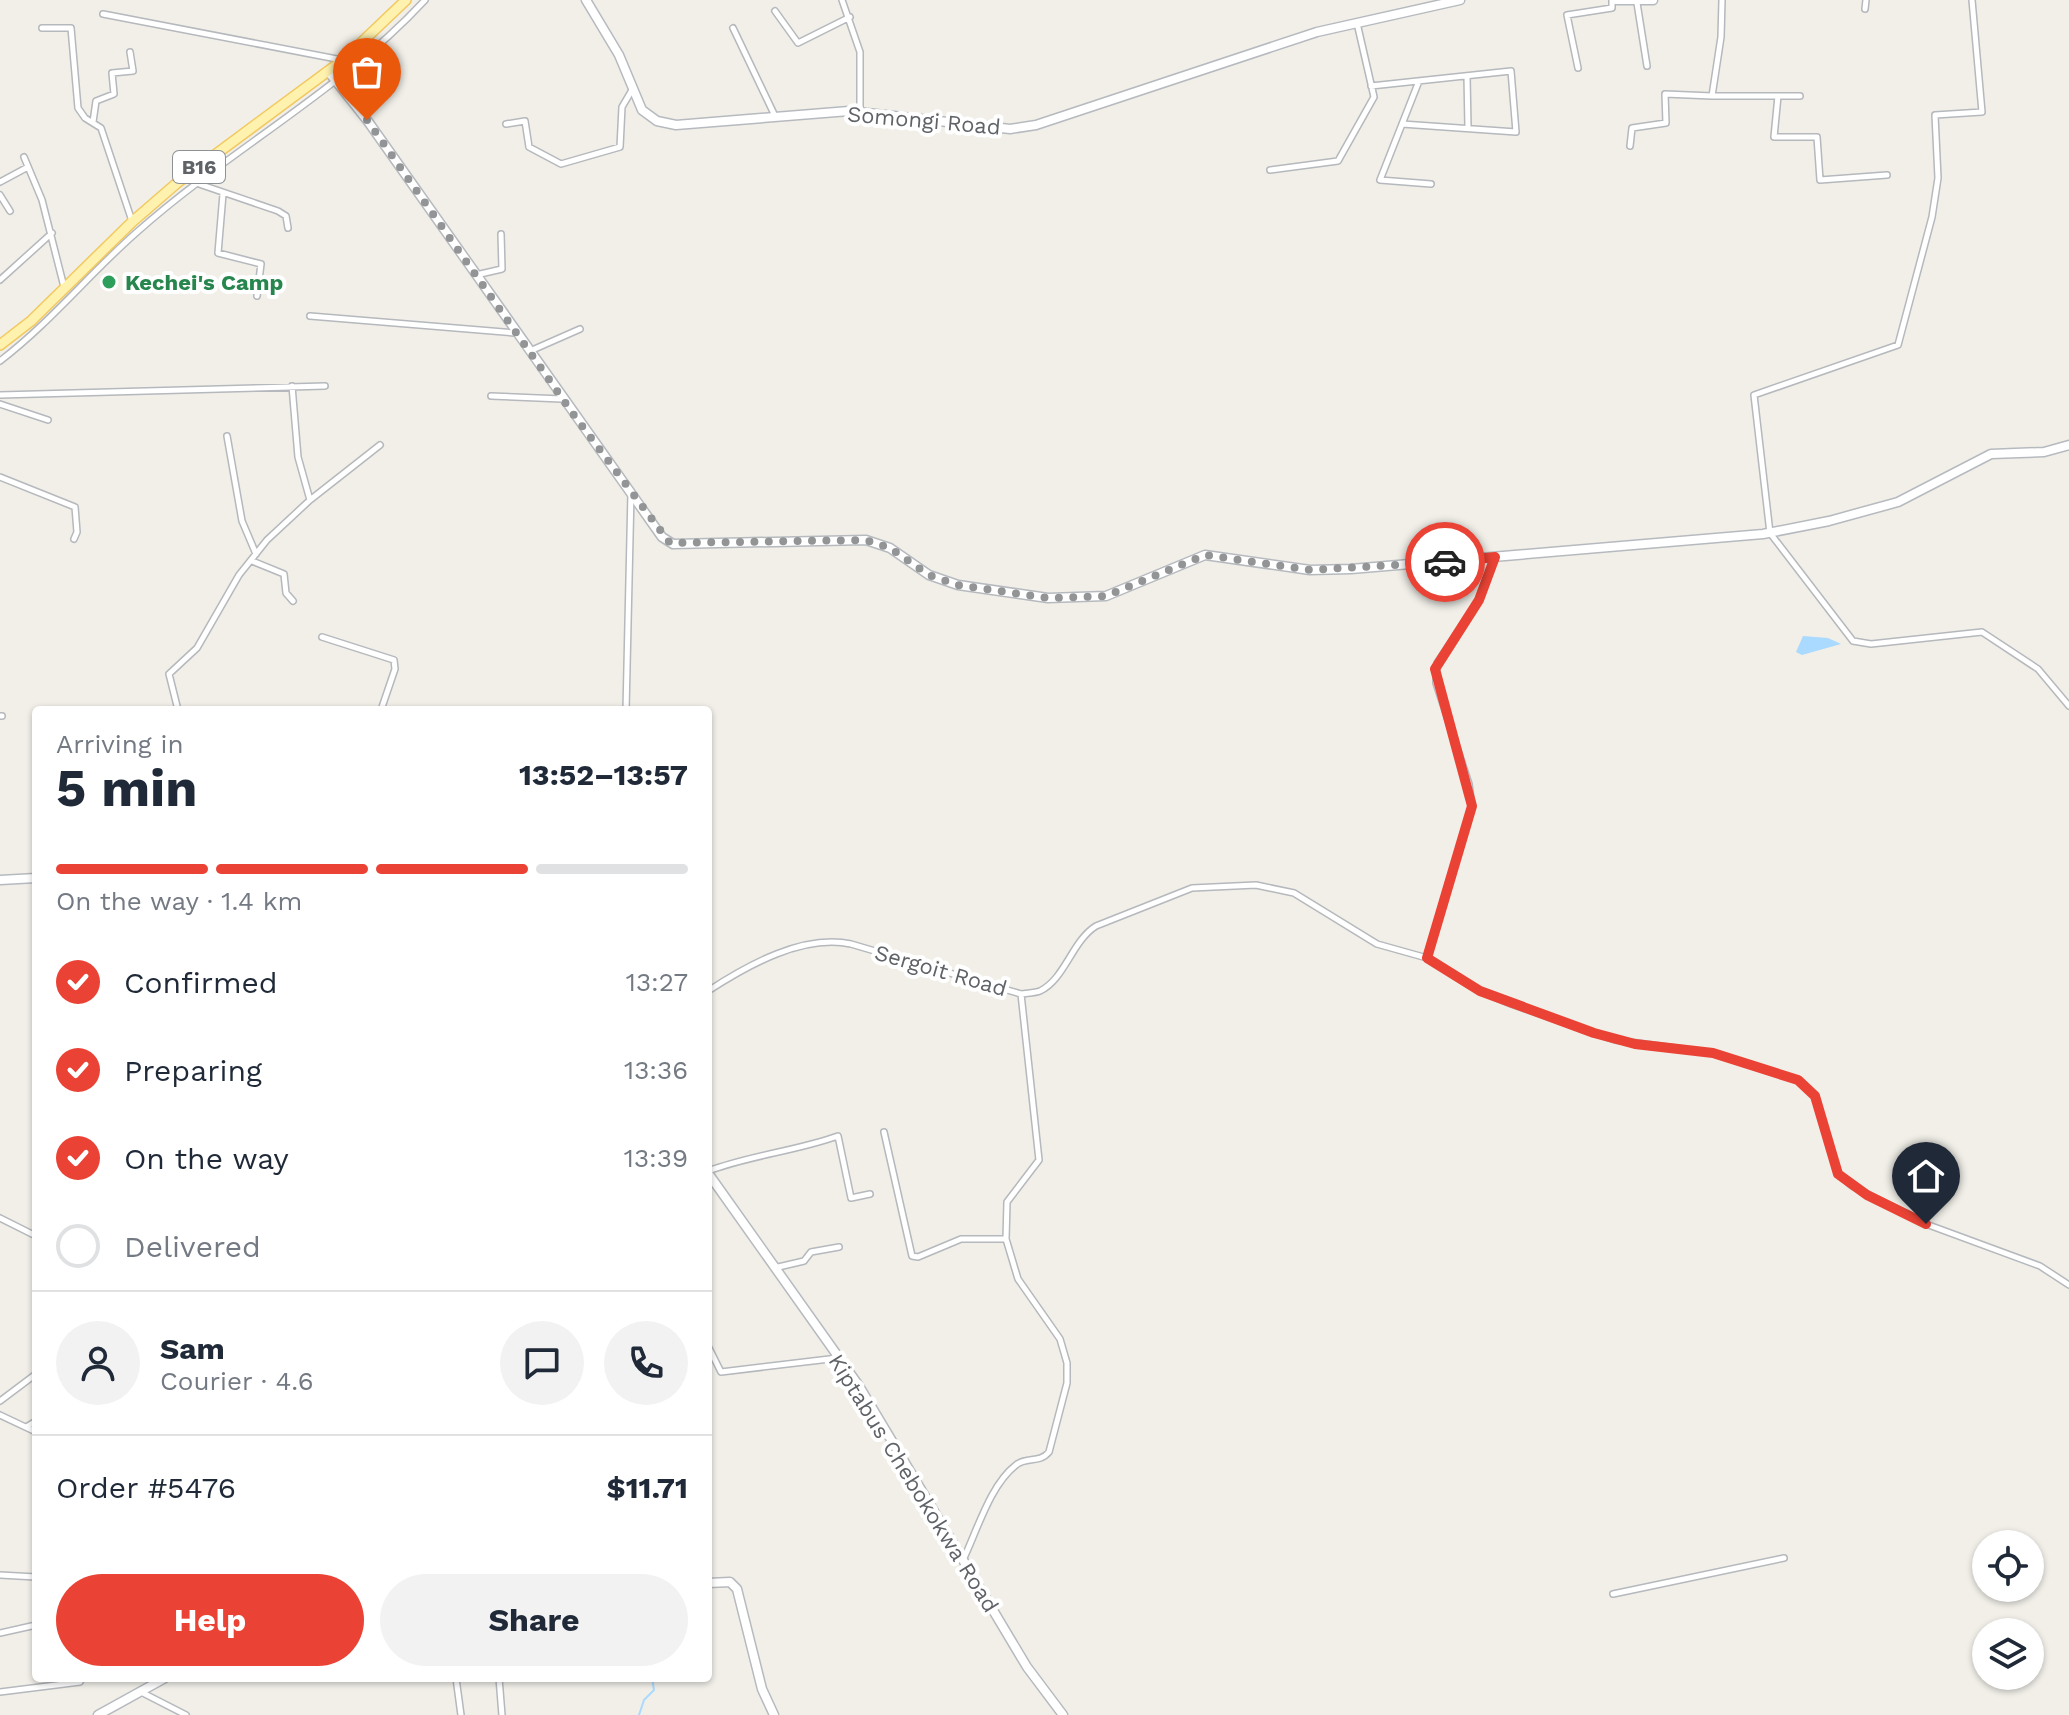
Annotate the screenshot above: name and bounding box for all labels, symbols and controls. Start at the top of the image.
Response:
pin [333,38,401,120]
icon: bag [345,50,389,94]
street label: Somongi Road [846,101,1002,140]
road number: B16 [173,151,225,183]
place label: Kechei's Camp [125,270,283,295]
marker: Kechei's Camp [100,273,118,291]
courier [1405,522,1485,602]
icon: car [1423,540,1467,584]
text: Arriving in [56,729,184,759]
text: 13:52–13:57 [519,757,688,792]
text: 5 min [56,758,198,819]
text: On the way · 1.4 km [56,886,302,916]
street label: Sergoit Road [872,940,1010,1001]
icon: check [56,960,100,1004]
text: Confirmed [124,965,278,1000]
text: 13:27 [626,967,688,997]
icon: check [56,1048,100,1092]
text: Preparing [124,1053,262,1088]
text: 13:36 [624,1055,688,1085]
icon: check [56,1136,100,1180]
text: On the way [124,1141,289,1176]
pin [1892,1142,1960,1224]
text: 13:39 [624,1143,688,1173]
icon: home [1904,1154,1948,1198]
text: Delivered [124,1229,261,1264]
button: person [56,1321,140,1405]
button: chat [500,1321,584,1405]
button: phone [604,1321,688,1405]
text: Sam [160,1331,225,1366]
street label: Kiptabus Chebokokwa Road [824,1350,1004,1617]
text: Courier · 4.6 [160,1366,314,1396]
text: Order #5476 [56,1470,236,1505]
text: $11.71 [606,1470,688,1505]
map controls [1972,1530,2044,1690]
button: locate [1972,1530,2044,1602]
button: Help [56,1574,364,1666]
button: Share [380,1574,688,1666]
button: layers [1972,1618,2044,1690]

